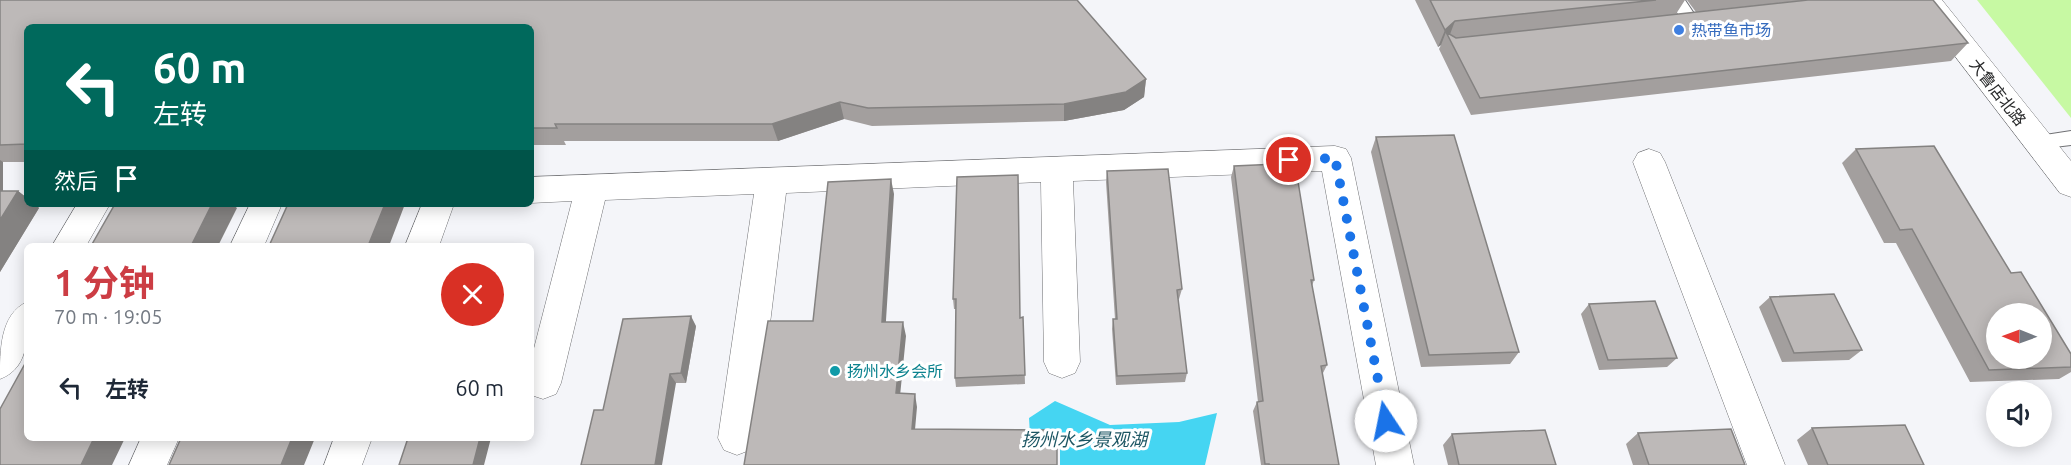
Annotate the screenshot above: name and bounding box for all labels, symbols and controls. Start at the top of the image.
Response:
place label: 热带鱼市场 [1691,21,1771,39]
marker: 热带鱼市场 [1672,23,1686,37]
text: 60 m [153,44,247,91]
icon: left [54,48,132,126]
street label: 大鲁店北路 [1966,55,2030,129]
text: 左转 [153,99,207,129]
pin [1263,134,1314,185]
icon: arrive [1272,143,1305,176]
icon: arrive [110,162,143,195]
text: 然后 [54,168,98,193]
text: 1 分钟 [54,262,155,303]
button: close [441,263,504,326]
north arrow [1986,303,2052,369]
map controls [1986,303,2052,447]
text: 70 m · 19:05 [54,305,163,328]
place label: 扬州水乡会所 [847,362,943,380]
marker: 扬州水乡会所 [828,364,842,378]
icon: left [54,371,87,404]
text: 60 m [455,375,504,400]
text: 左转 [105,376,149,401]
button: sound [1986,381,2052,447]
position arrow [1354,389,1418,453]
water label: 扬州水乡景观湖 [1021,429,1150,449]

